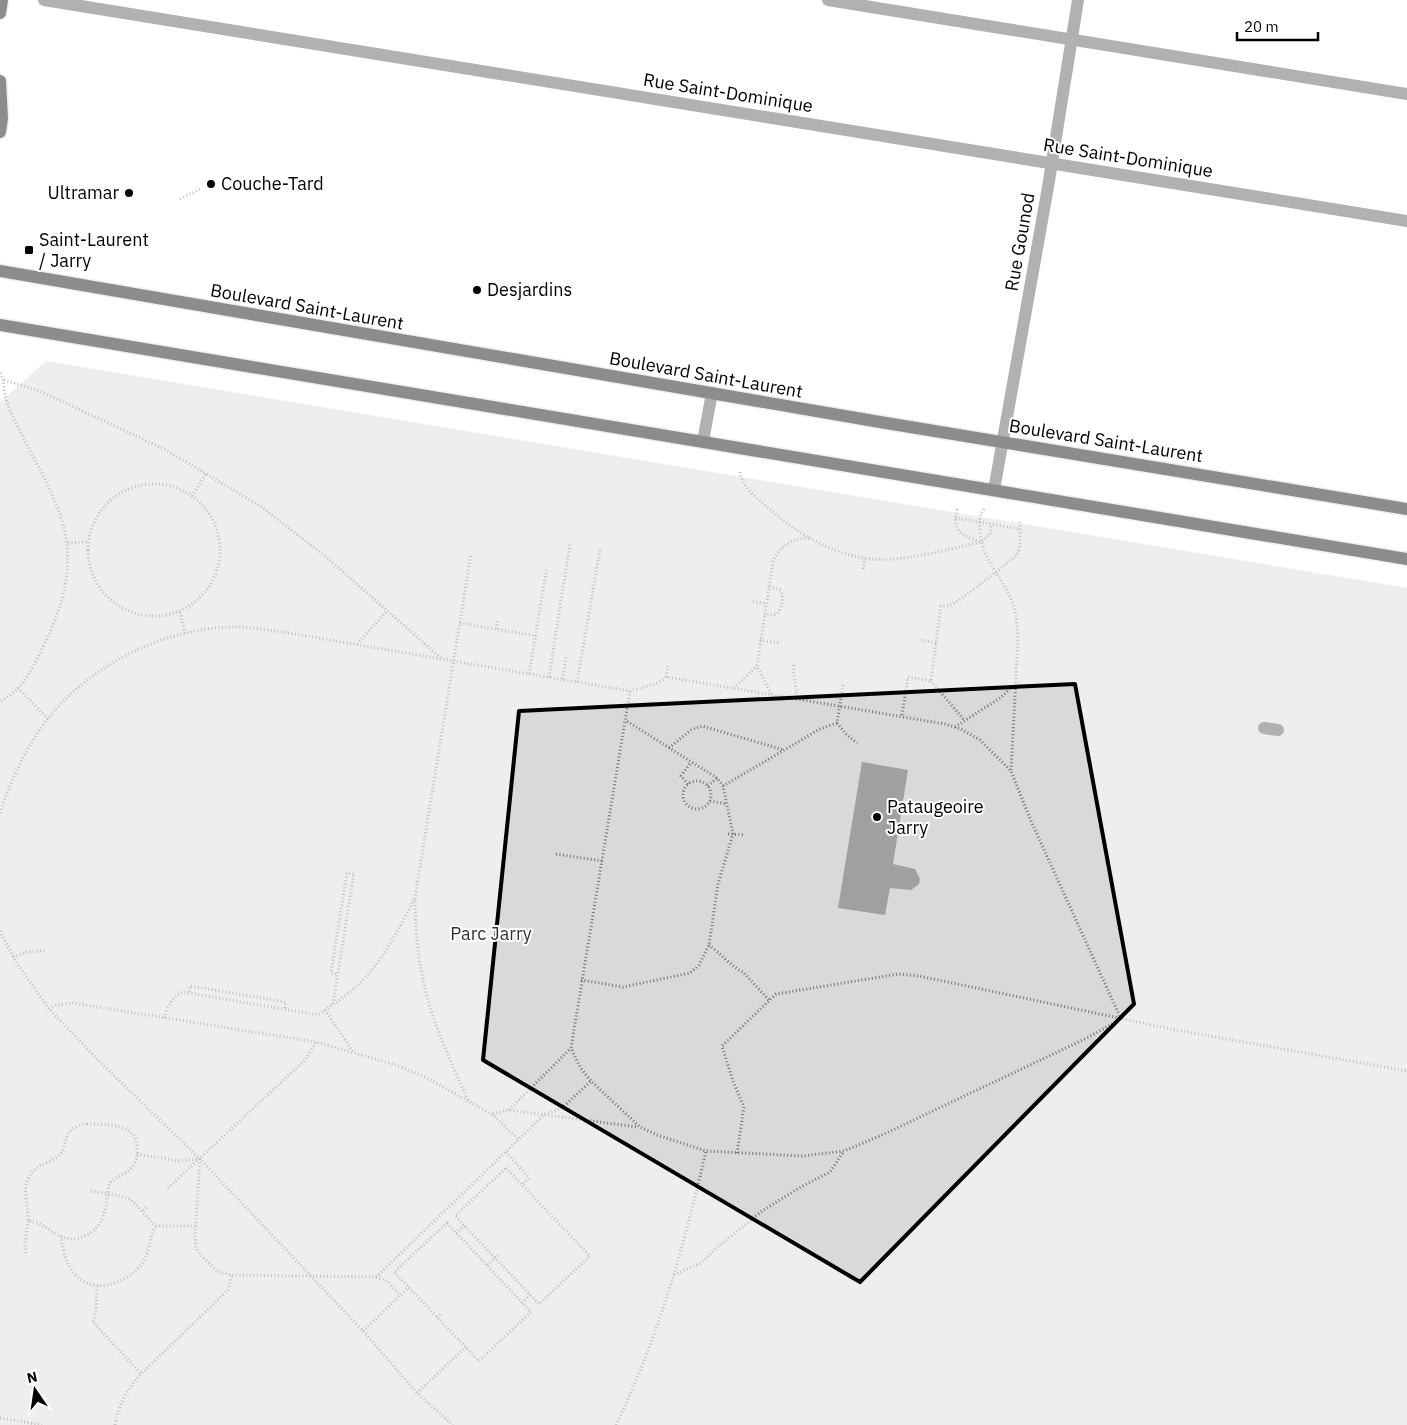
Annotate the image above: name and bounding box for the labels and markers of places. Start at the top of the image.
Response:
place label: Couche-Tard [221,172,324,195]
marker: Couche-Tard [205,178,217,190]
place label: Ultramar [48,181,119,204]
marker: Ultramar [123,187,135,199]
place label: Saint-Laurent / Jarry [39,228,149,272]
marker: Saint-Laurent / Jarry [23,244,35,256]
place label: Desjardins [487,278,572,301]
marker: Desjardins [471,284,483,296]
place label: Pataugeoire Jarry [887,795,984,839]
marker: Pataugeoire Jarry [871,811,883,823]

